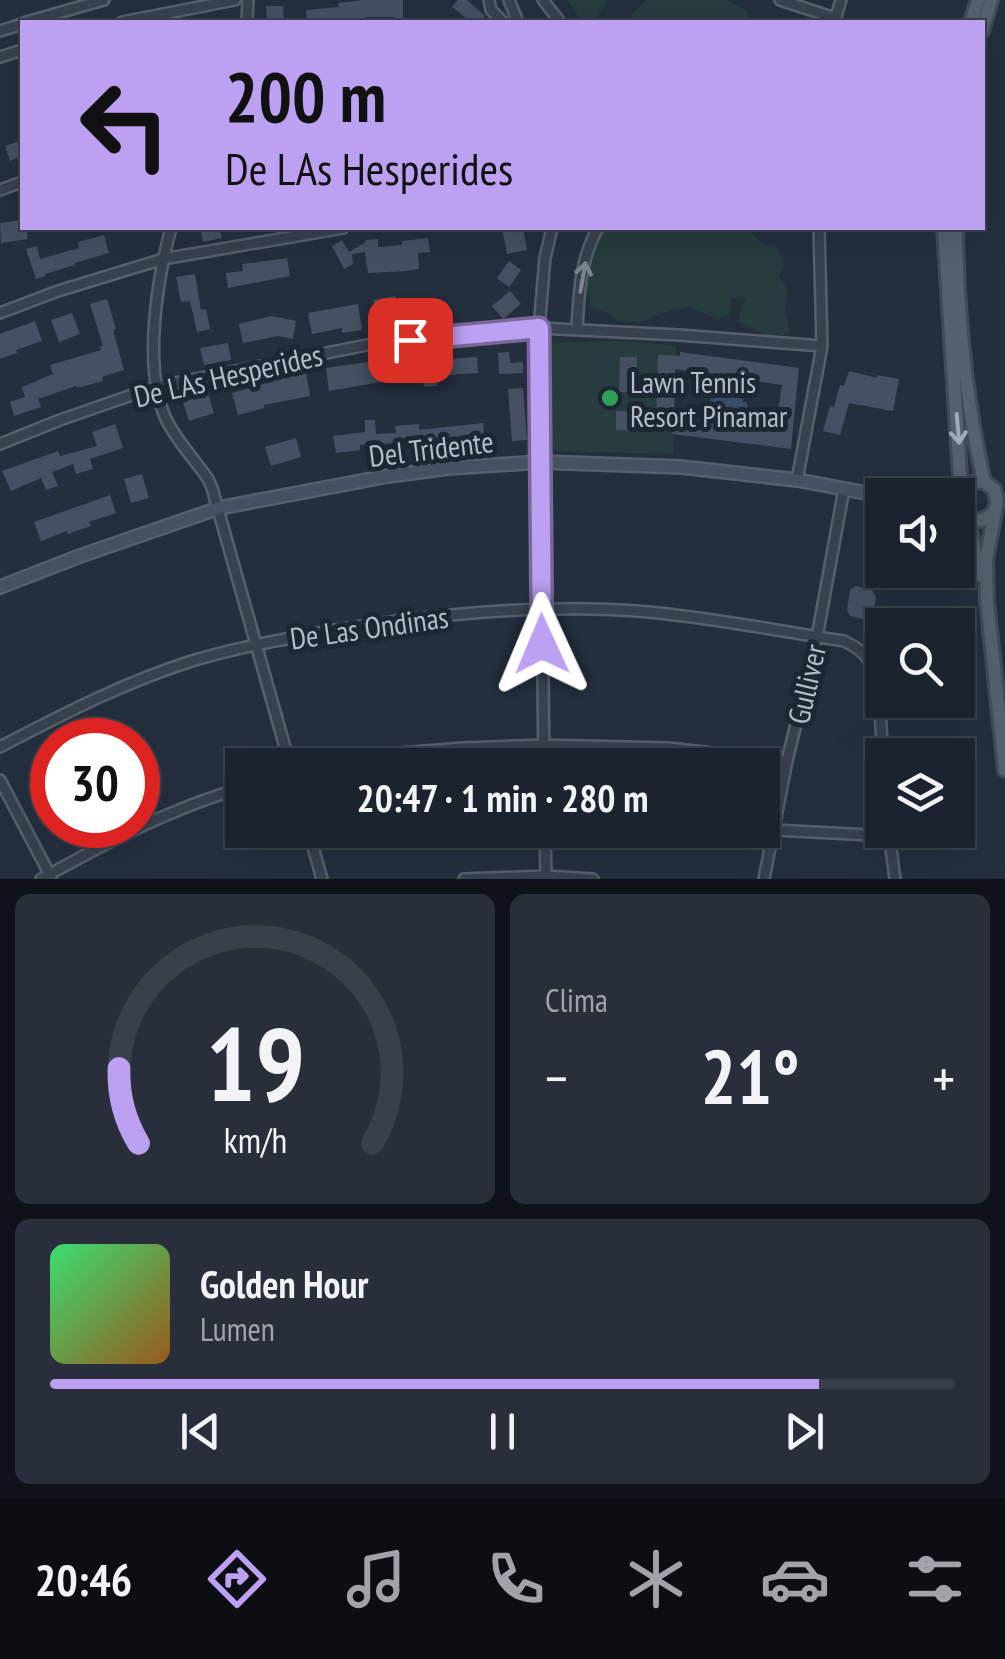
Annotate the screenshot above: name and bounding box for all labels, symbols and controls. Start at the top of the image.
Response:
text: 200 m [225,51,386,141]
icon: left [60,60,190,190]
text: De LAs Hesperides [225,139,513,197]
one-way arrow [574,262,593,294]
pin [368,298,453,383]
icon: arrive [383,313,438,368]
street label: De LAs Hesperides [130,334,326,416]
place label: Lawn Tennis Resort Pinamar [630,362,788,435]
marker: Lawn Tennis Resort Pinamar [599,387,621,409]
one-way arrow [948,413,967,445]
street label: Del Tridente [366,421,496,475]
map controls [865,478,975,848]
button: sound [865,478,975,588]
position arrow [490,592,594,696]
street label: De Las Ondinas [287,597,451,657]
button: search [865,608,975,718]
street label: Gulliver [778,640,834,728]
speed limit sign: 30 [30,718,160,848]
button: layers [865,738,975,848]
text: 20:47 · 1 min · 280 m [356,773,649,822]
text: Clima [545,979,608,1021]
text: 19 [205,995,305,1130]
text: 21° [700,1028,800,1125]
text: − [545,1042,568,1113]
text: + [932,1042,955,1113]
text: km/h [223,1117,287,1163]
text: Golden Hour [200,1259,369,1308]
text: Lumen [200,1308,275,1350]
icon: previous [173,1404,228,1459]
icon: pause [475,1404,530,1459]
icon: next [777,1404,832,1459]
icon: directions [202,1544,272,1614]
icon: music [341,1544,411,1614]
icon: phone [481,1544,551,1614]
icon: climate [621,1544,691,1614]
icon: car [760,1544,830,1614]
icon: filters [900,1544,970,1614]
text: 20:46 [35,1550,132,1608]

